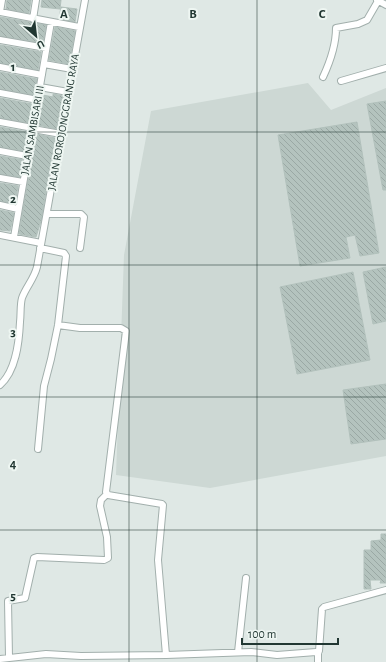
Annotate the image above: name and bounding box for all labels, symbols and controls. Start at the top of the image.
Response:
text: A [60,8,68,21]
text: B [189,8,197,21]
text: C [319,8,326,21]
north arrow [16,16,56,56]
text: U [35,38,46,51]
street label: JALAN ROROJONGGRANG RAYA [46,52,81,191]
text: 1 [11,61,15,74]
street label: JALAN SAMBISARI III [19,85,46,176]
text: 2 [10,193,16,206]
text: 3 [10,326,16,339]
text: 4 [10,458,17,471]
text: 5 [10,590,16,603]
scale bar [242,620,338,646]
text: 100 m [248,628,276,640]

